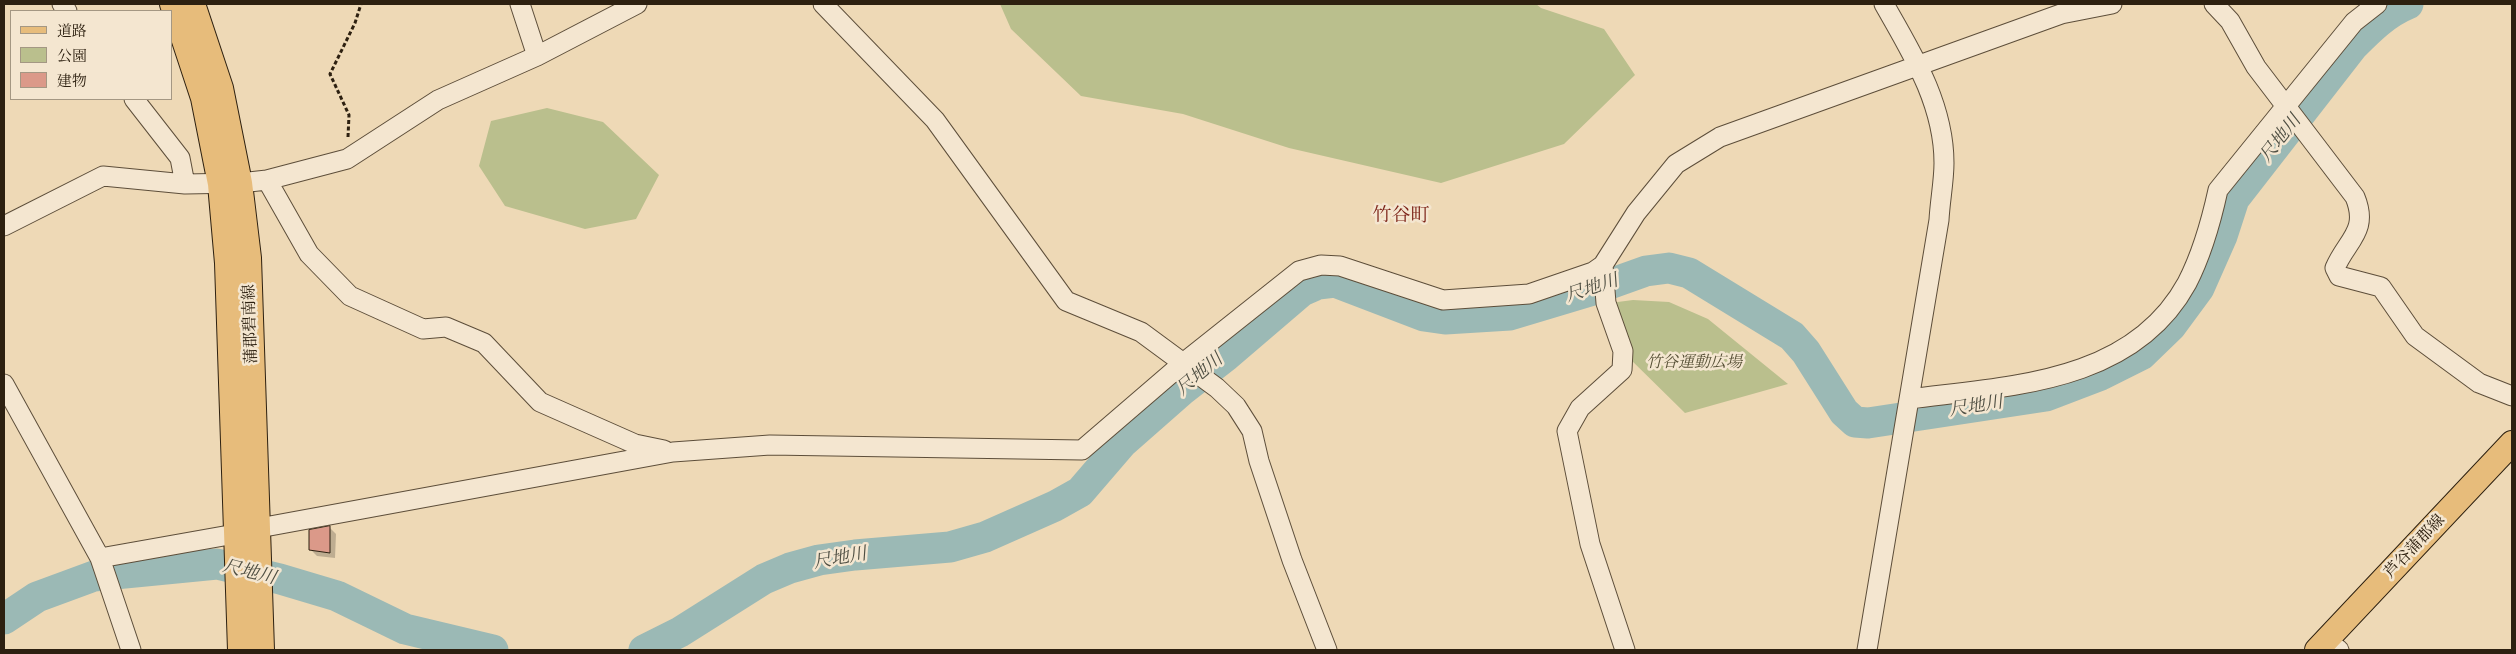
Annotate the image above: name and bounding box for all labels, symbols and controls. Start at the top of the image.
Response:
legend [10,10,172,100]
text: 道路 [57,22,87,41]
text: 公園 [57,47,87,66]
text: 建物 [57,72,87,91]
water label: 尺地川 [2256,111,2306,167]
district label: 竹谷町 [1373,205,1429,227]
water label: 尺地川 [1563,270,1621,308]
street label: 蒲郡碧南線 [240,284,262,364]
water label: 尺地川 [1172,349,1228,401]
park label: 竹谷運動広場 [1646,353,1742,373]
water label: 尺地川 [1948,392,2004,422]
street label: 芦谷蒲郡線 [2381,511,2449,583]
water label: 尺地川 [812,544,868,574]
water label: 尺地川 [220,556,278,590]

